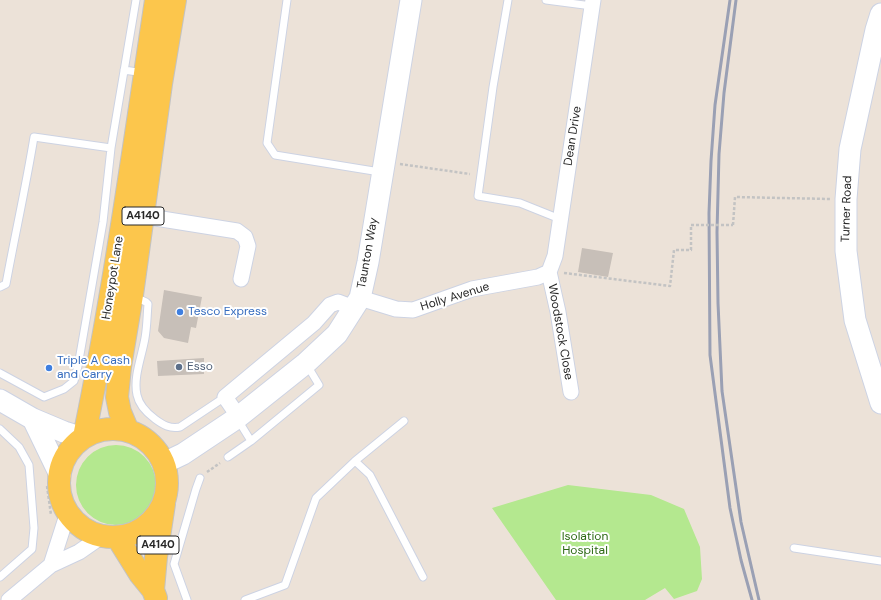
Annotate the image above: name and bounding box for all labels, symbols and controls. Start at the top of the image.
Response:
street label: Dean Drive [561,105,585,167]
street label: Turner Road [839,175,855,243]
road number: A4140 [122,207,164,225]
street label: Taunton Way [355,216,381,290]
street label: Honeypot Lane [99,235,127,321]
street label: Holly Avenue [419,280,491,314]
street label: Woodstock Close [544,283,576,381]
place label: Tesco Express [188,305,267,319]
marker: Tesco Express [175,307,185,317]
place label: Triple A Cash and Carry [57,354,130,382]
place label: Esso [187,360,213,374]
marker: Esso [174,362,184,372]
marker: Triple A Cash and Carry [44,363,54,373]
park label: Isolation Hospital [562,530,608,558]
road number: A4140 [137,536,179,554]

